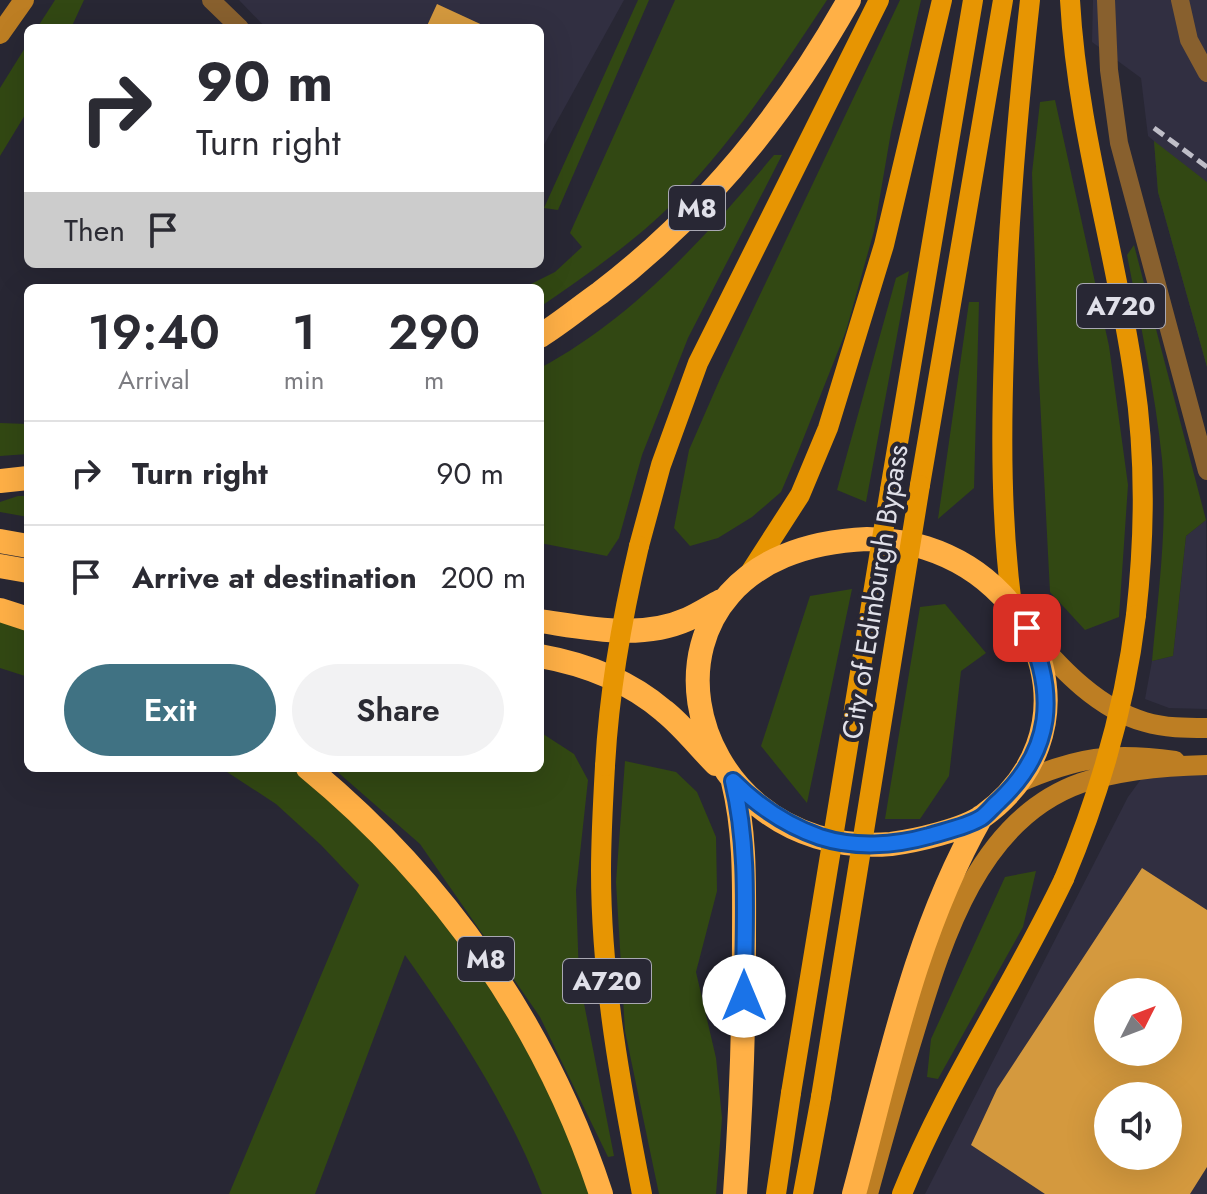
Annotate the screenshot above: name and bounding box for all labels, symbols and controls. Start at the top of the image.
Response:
text: 90 m [196,41,333,122]
icon: right [64,56,168,160]
text: Turn right [196,116,341,168]
road number: M8 [669,186,725,230]
icon: arrive [141,208,185,252]
text: Then [64,209,125,252]
road number: A720 [1077,284,1165,328]
text: 19:40 [88,298,220,367]
text: 1 [292,298,316,367]
text: 290 [388,298,480,367]
text: Arrival [118,361,190,399]
text: min [284,361,324,399]
text: m [424,361,444,399]
street label: City of Edinburgh Bypass [831,442,919,742]
icon: right [64,451,108,495]
text: Turn right [132,452,268,495]
text: 90 m [436,452,504,495]
icon: arrive [64,555,108,599]
text: Arrive at destination [132,556,417,599]
text: 200 m [441,556,526,599]
pin [993,594,1061,662]
icon: arrive [1005,606,1049,650]
button: Exit [64,664,276,756]
button: Share [292,664,504,756]
road number: M8 [458,937,514,981]
position arrow [702,954,786,1038]
road number: A720 [563,959,651,1003]
north arrow [1094,978,1182,1066]
map controls [1094,978,1182,1170]
button: sound [1094,1082,1182,1170]

